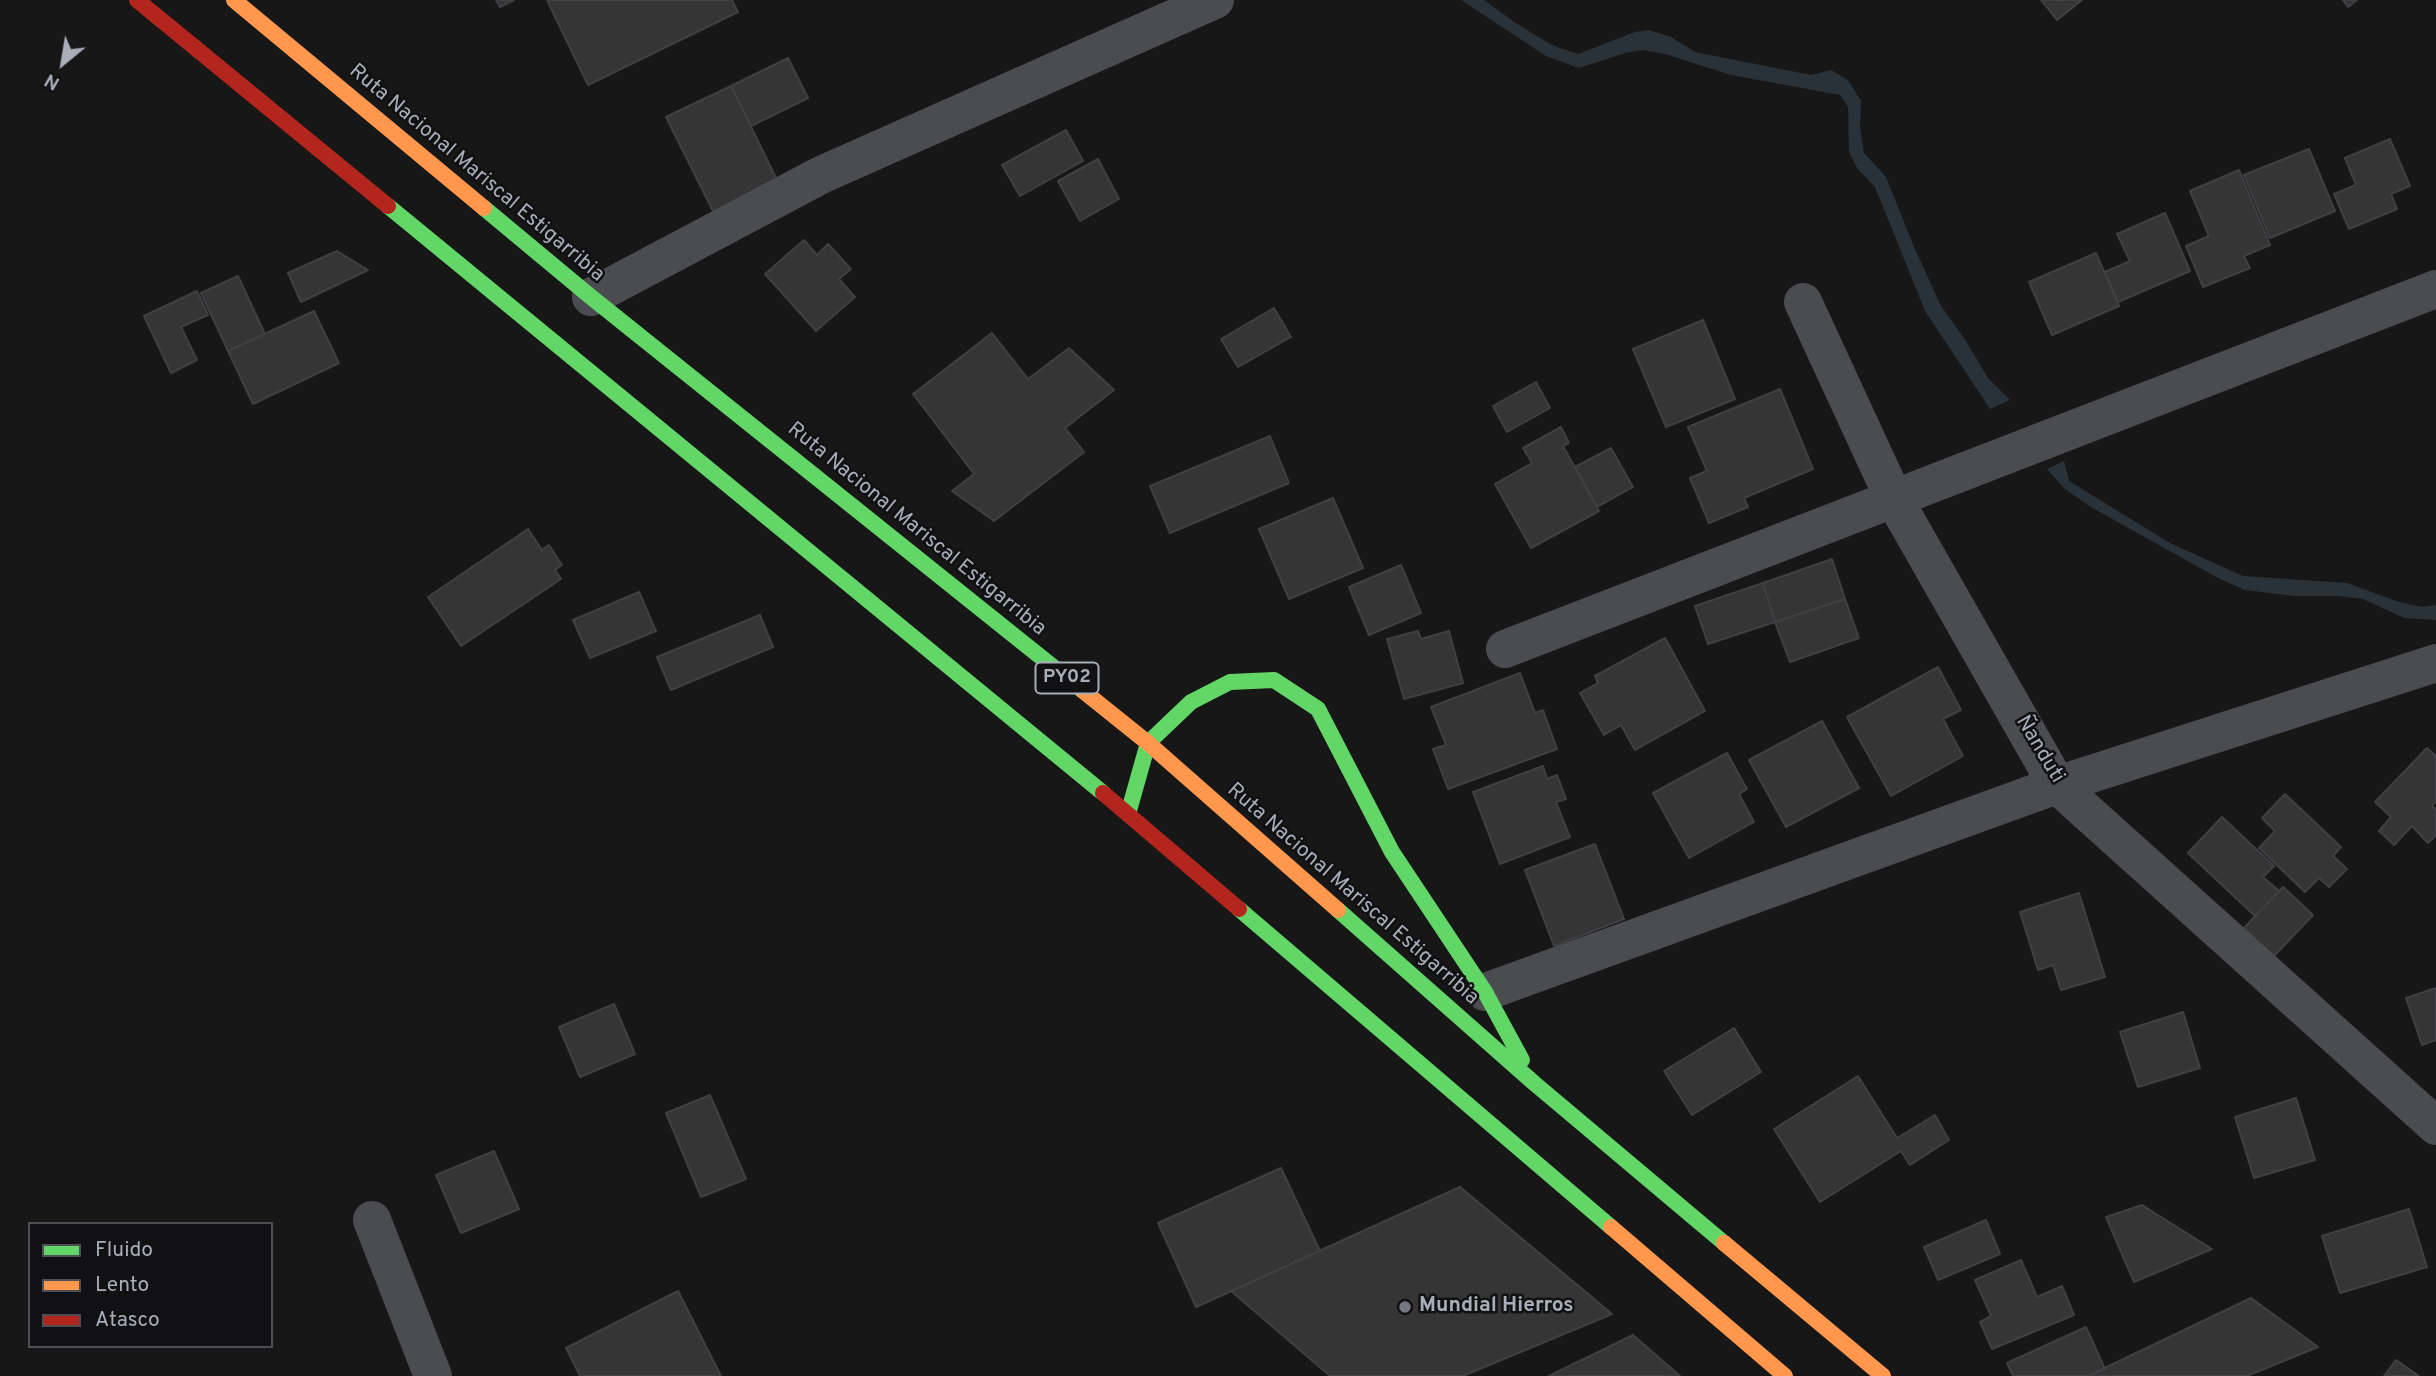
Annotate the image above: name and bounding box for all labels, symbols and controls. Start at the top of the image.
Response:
north arrow [28,28,98,98]
street label: Ruta Nacional Mariscal Estigarribia [343,60,609,288]
text: N [41,67,64,95]
street label: Ruta Nacional Mariscal Estigarribia [782,418,1050,642]
road number: PY02 [1036,663,1098,694]
street label: Ñanduti [2009,712,2069,788]
street label: Ruta Nacional Mariscal Estigarribia [1221,779,1483,1011]
legend [28,1222,273,1348]
text: Fluido [95,1237,153,1264]
text: Lento [95,1272,149,1299]
place label: Mundial Hierros [1419,1294,1574,1320]
marker: Mundial Hierros [1397,1299,1413,1315]
text: Atasco [95,1307,160,1334]

